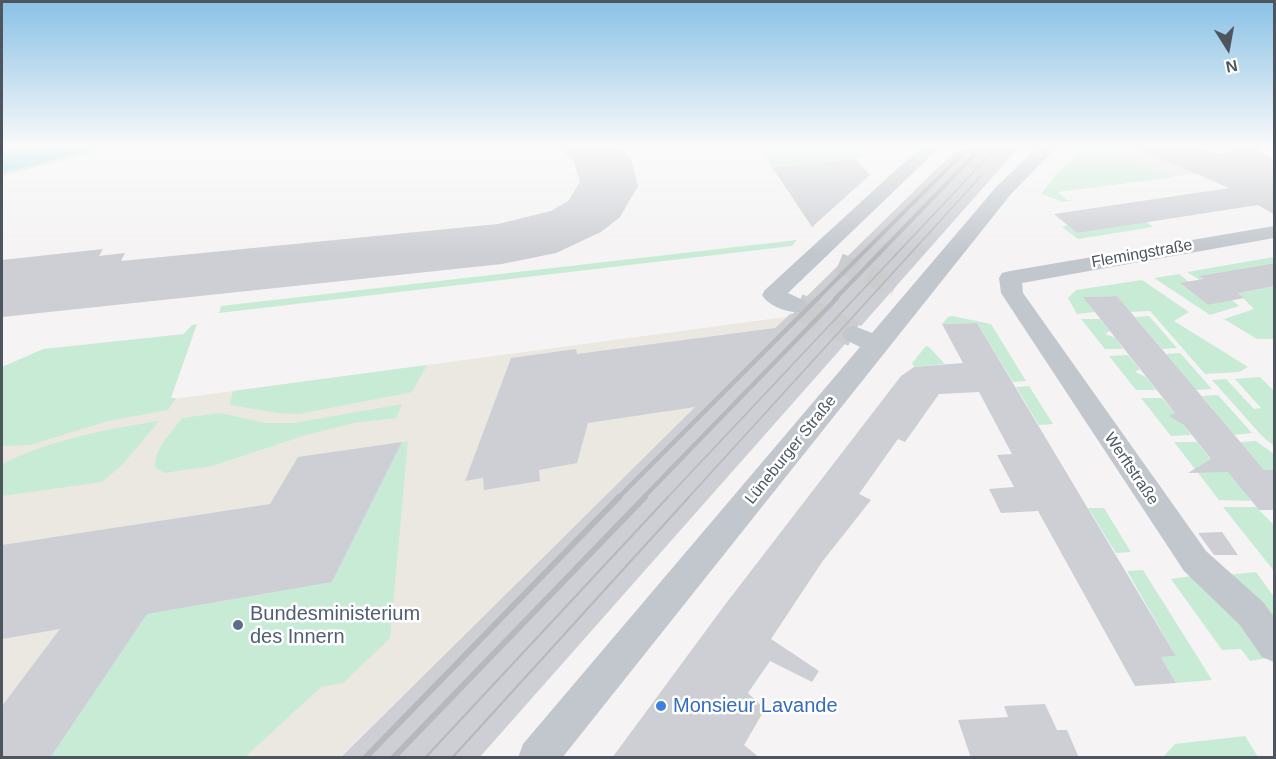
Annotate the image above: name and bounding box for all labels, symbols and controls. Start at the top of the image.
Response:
north arrow [1198,18,1258,78]
text: N [1224,57,1239,76]
street label: Flemingstraße [1090,236,1194,272]
street label: Lüneburger Straße [741,392,841,508]
street label: Werftstraße [1100,429,1162,509]
place label: Bundesministerium des Innern [250,602,420,649]
marker: Bundesministerium des Innern [231,618,245,632]
place label: Monsieur Lavande [673,694,838,718]
marker: Monsieur Lavande [654,699,668,713]

